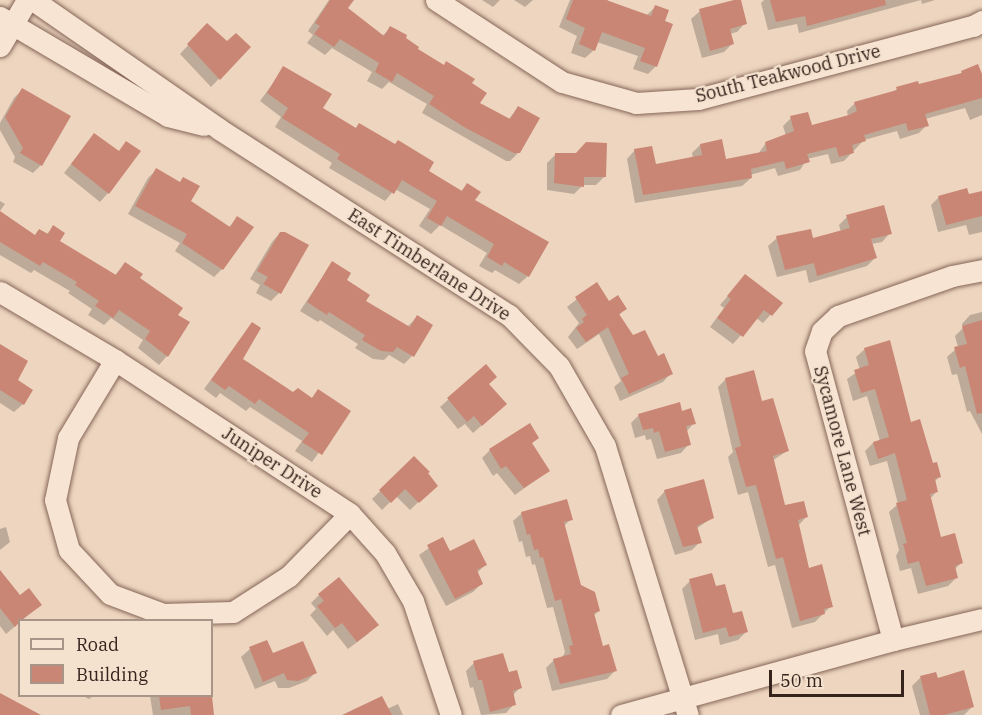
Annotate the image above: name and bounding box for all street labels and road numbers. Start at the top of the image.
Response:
street label: South Teakwood Drive [693,41,883,107]
street label: East Timberlane Drive [344,204,514,326]
street label: Sycamore Lane West [809,364,875,538]
street label: Juniper Drive [218,423,326,503]

